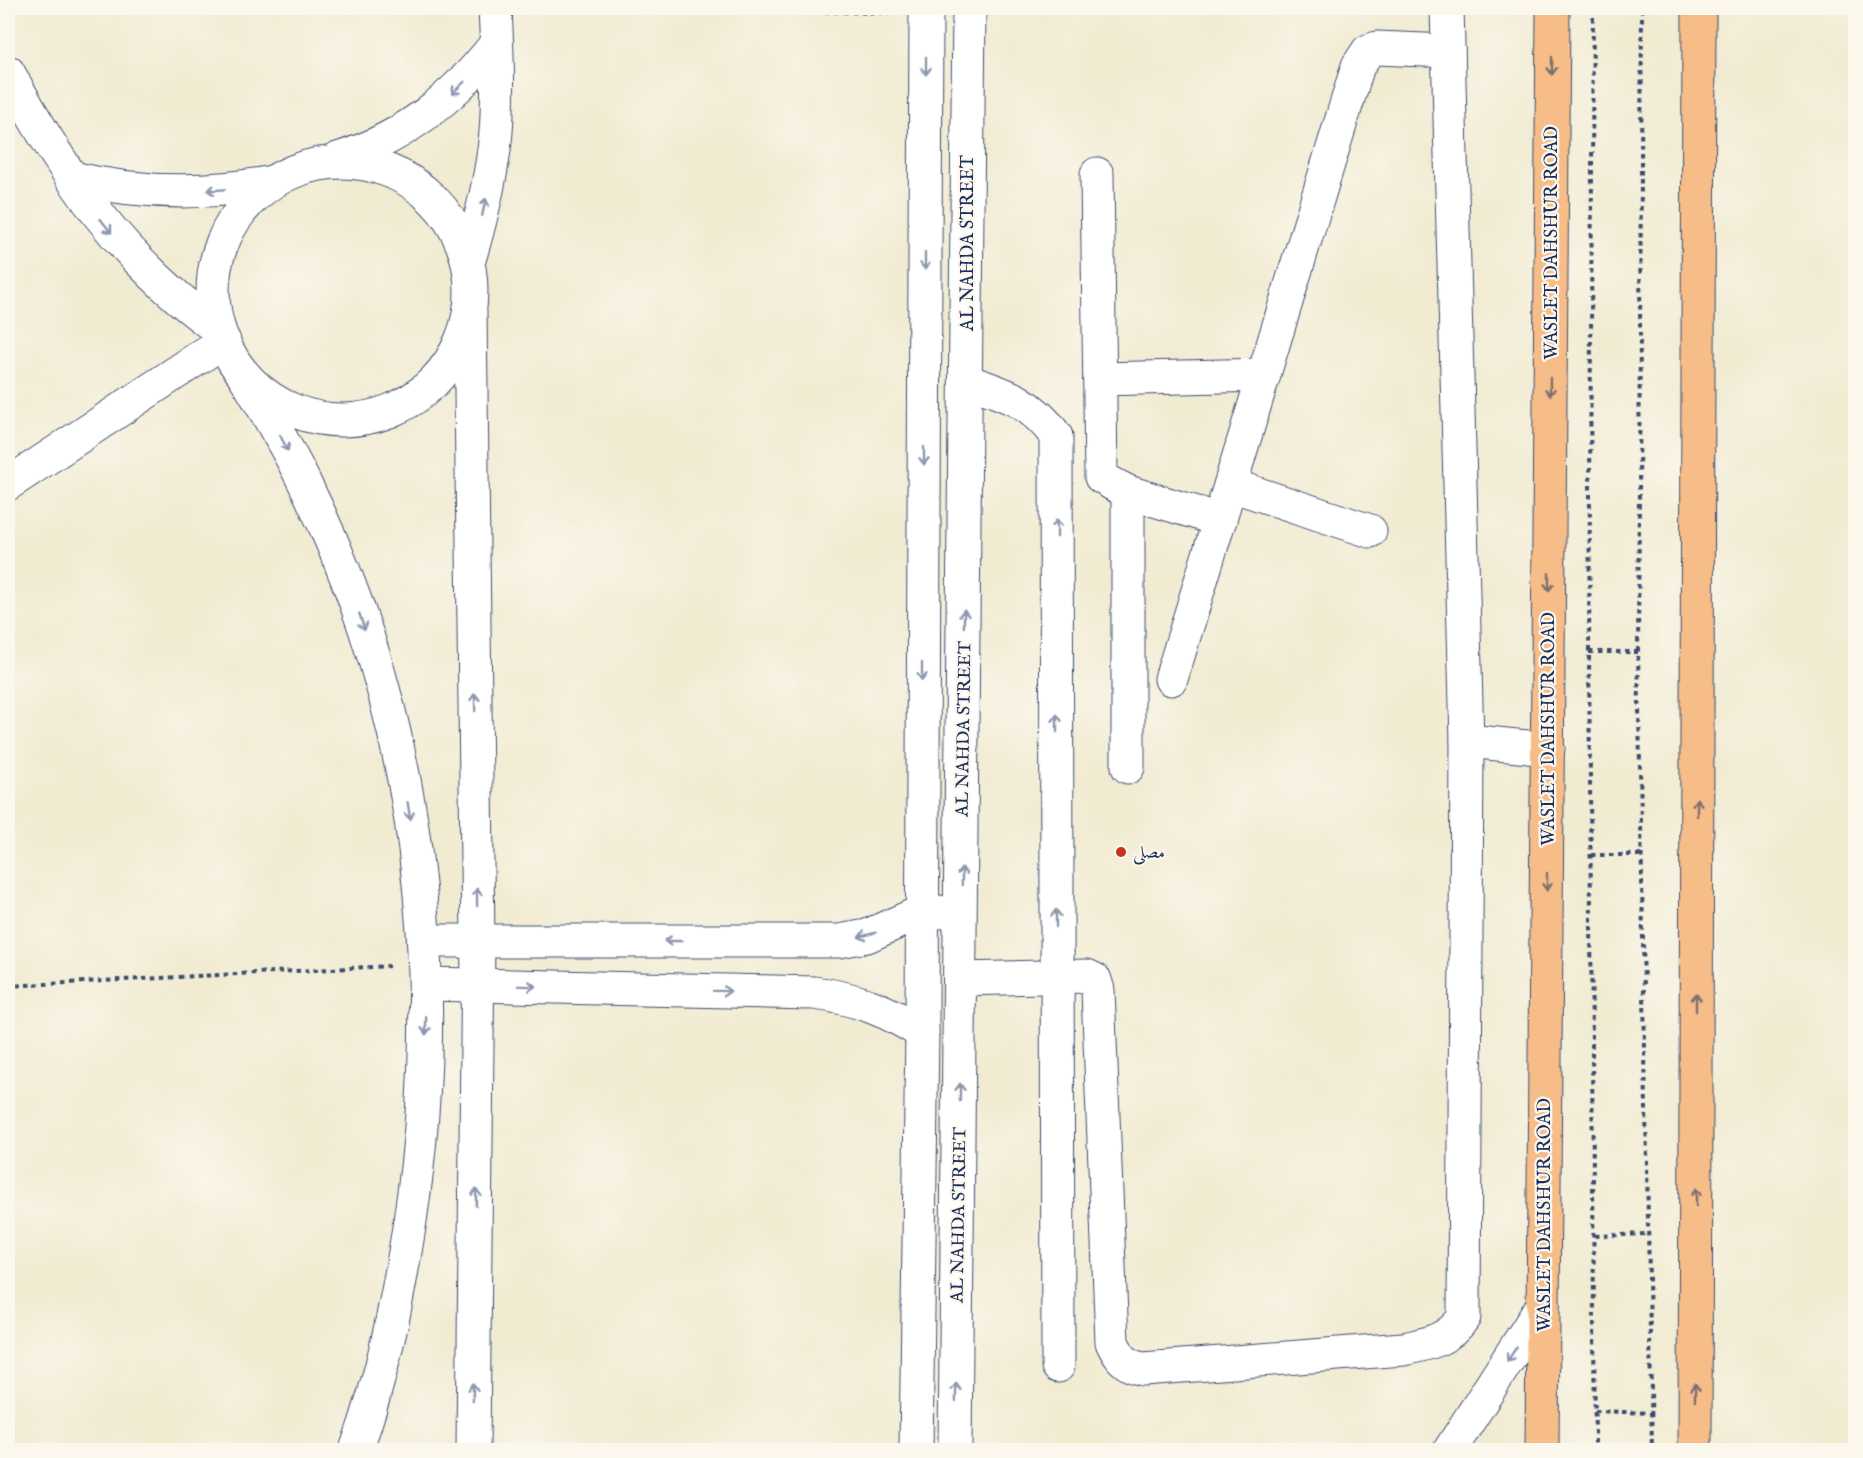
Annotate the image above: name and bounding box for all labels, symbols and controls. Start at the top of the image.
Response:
one-way arrow [920,55,932,75]
one-way arrow [1547,55,1558,75]
one-way arrow [451,81,466,96]
street label: WASLET DAHSHUR ROAD [1541,126,1564,360]
street label: AL NAHDA STREET [957,155,980,332]
one-way arrow [206,185,226,196]
one-way arrow [478,197,490,216]
one-way arrow [100,217,113,233]
one-way arrow [919,250,931,270]
one-way arrow [1544,376,1556,396]
one-way arrow [279,434,290,452]
one-way arrow [918,445,930,465]
one-way arrow [1051,518,1063,538]
one-way arrow [1543,571,1555,591]
one-way arrow [958,609,970,629]
one-way arrow [357,612,368,631]
street label: WASLET DAHSHUR ROAD [1538,612,1561,846]
street label: AL NAHDA STREET [951,641,978,818]
one-way arrow [917,661,928,681]
one-way arrow [469,693,481,713]
one-way arrow [1051,713,1063,733]
one-way arrow [1691,798,1703,818]
one-way arrow [404,800,415,820]
place label: مصلى [1133,842,1165,865]
marker: مصلى [1114,845,1128,859]
one-way arrow [956,867,968,887]
one-way arrow [1541,871,1553,891]
one-way arrow [472,888,483,908]
one-way arrow [1050,908,1062,928]
one-way arrow [858,929,877,941]
one-way arrow [664,935,684,947]
one-way arrow [517,980,537,991]
one-way arrow [712,985,732,996]
one-way arrow [1690,993,1702,1013]
one-way arrow [420,1015,432,1035]
one-way arrow [954,1083,966,1103]
street label: WASLET DAHSHUR ROAD [1534,1098,1557,1332]
street label: AL NAHDA STREET [946,1127,973,1304]
one-way arrow [470,1188,481,1208]
one-way arrow [1690,1188,1702,1208]
one-way arrow [1505,1346,1518,1363]
one-way arrow [468,1383,479,1403]
one-way arrow [950,1383,962,1403]
one-way arrow [1689,1383,1701,1403]

